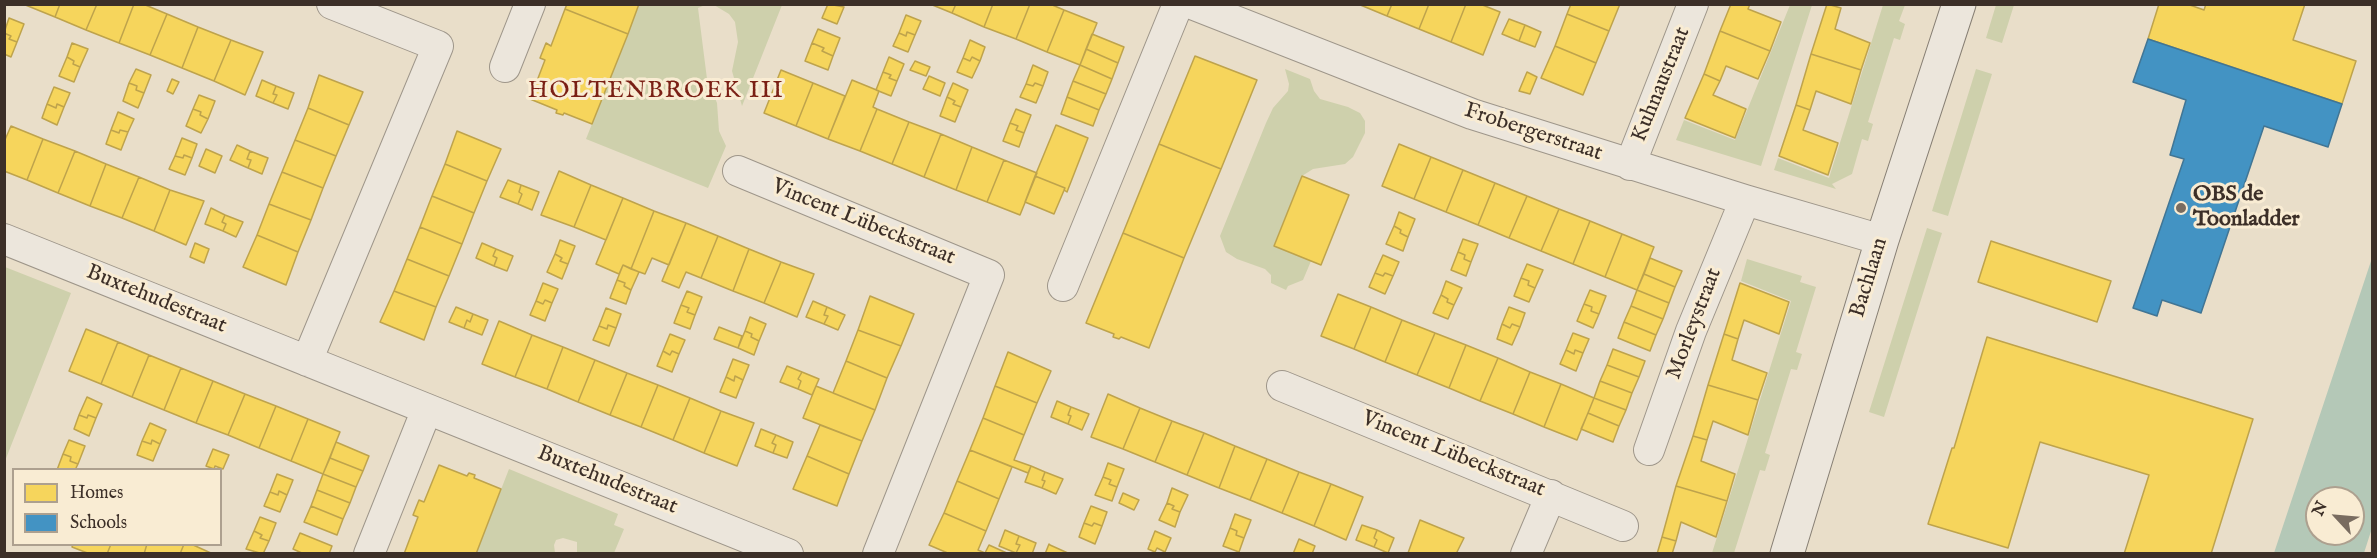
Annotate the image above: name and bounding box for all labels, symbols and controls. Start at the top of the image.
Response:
street label: Kuhnaustraat [1627,24,1697,146]
district label: HOLTENBROEK III [528,78,784,106]
street label: Frobergerstraat [1461,98,1605,168]
street label: Vincent Lübeckstraat [767,174,959,272]
place label: OBS de Toonladder [2193,182,2300,234]
marker: OBS de Toonladder [2174,201,2188,215]
street label: Bachlaan [1845,235,1895,321]
street label: Buxtehudestraat [82,260,230,340]
street label: Morleystraat [1662,265,1728,383]
street label: Vincent Lübeckstraat [1357,406,1549,504]
street label: Buxtehudestraat [533,441,681,521]
legend [12,468,222,546]
text: Homes [70,482,123,505]
north arrow [2305,486,2365,546]
text: N [2309,498,2333,520]
text: Schools [70,512,127,535]

